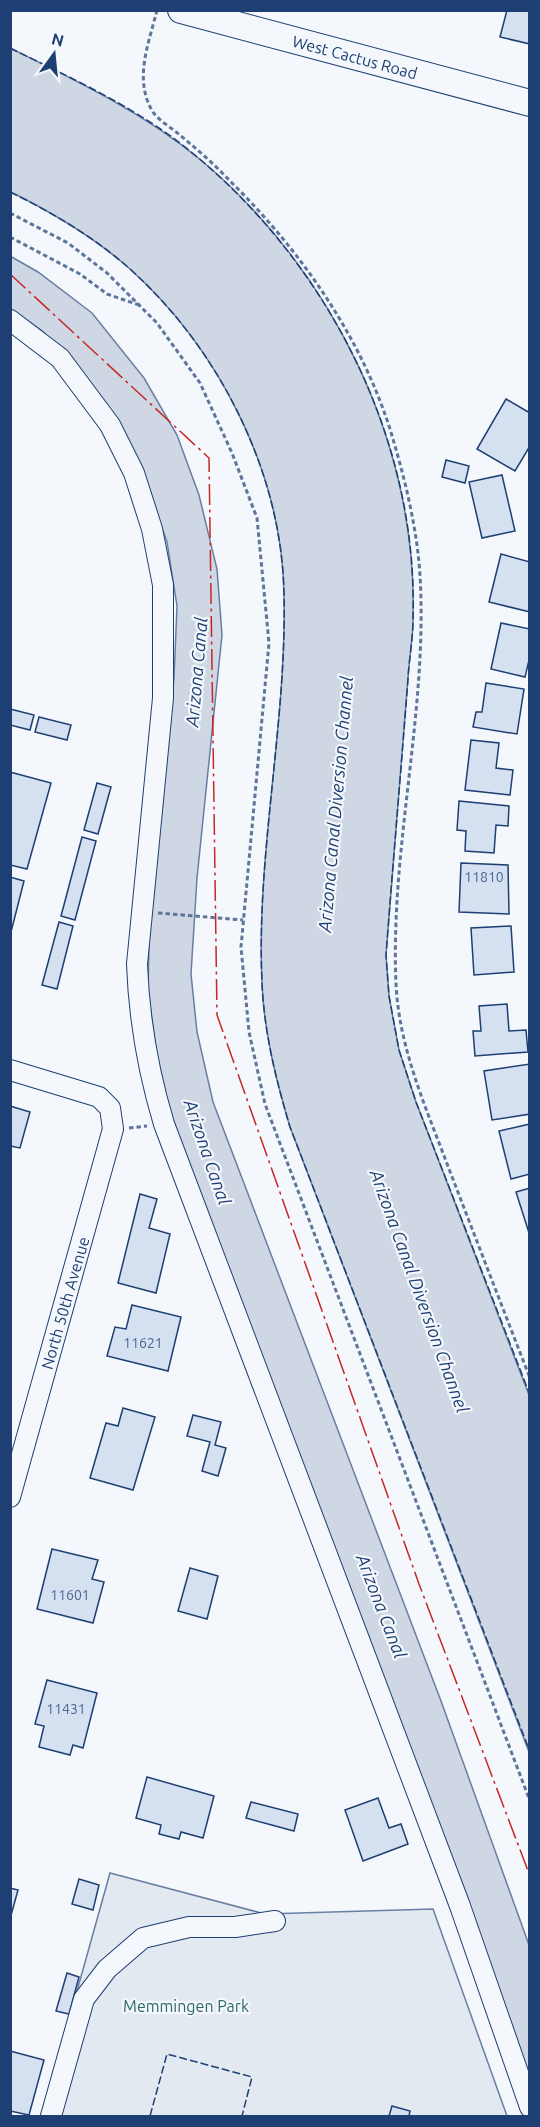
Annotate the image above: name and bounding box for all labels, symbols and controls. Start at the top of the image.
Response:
north arrow [24,24,84,84]
text: N [50,29,66,50]
street label: West Cactus Road [291,32,419,82]
water label: Arizona Canal [181,616,211,729]
water label: Arizona Canal Diversion Channel [314,675,356,934]
house number: 11810 [464,869,504,885]
water label: Arizona Canal [180,1096,235,1207]
water label: Arizona Canal Diversion Channel [366,1166,473,1415]
street label: North 50th Avenue [37,1235,93,1371]
house number: 11621 [123,1335,163,1351]
water label: Arizona Canal [353,1550,411,1661]
house number: 11601 [50,1587,90,1603]
house number: 11431 [46,1701,86,1717]
park label: Memmingen Park [123,1997,249,2015]

